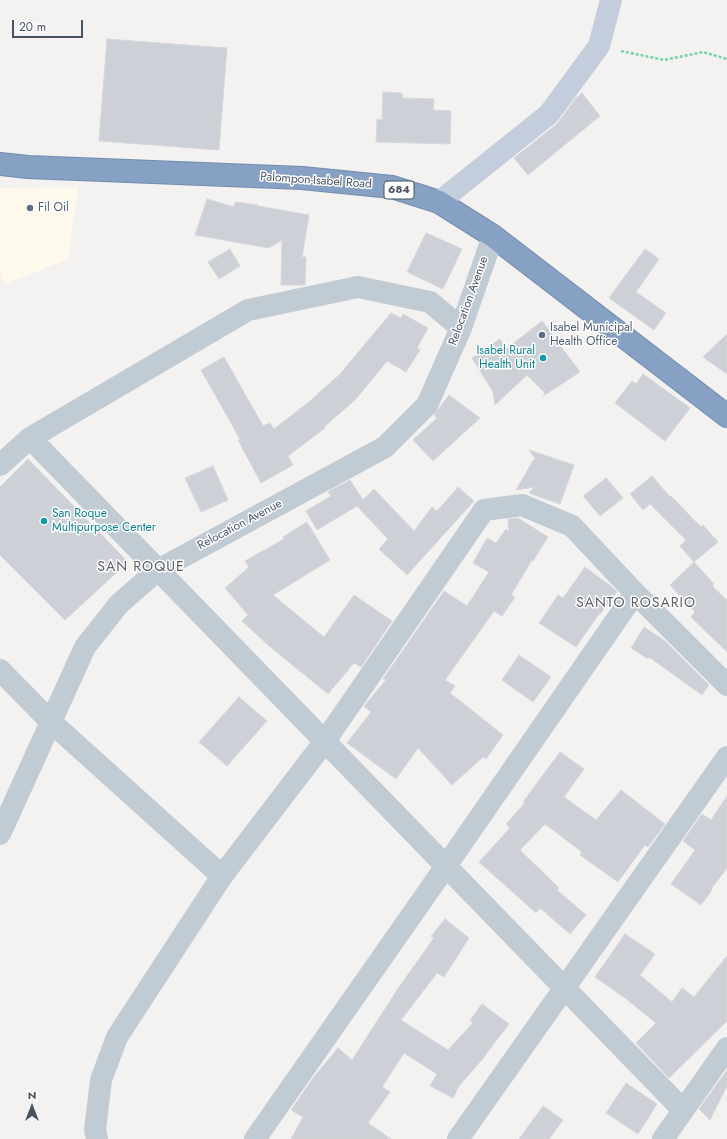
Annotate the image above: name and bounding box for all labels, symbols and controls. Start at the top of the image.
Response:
scale bar [14,12,85,38]
text: 20 m [19,18,46,36]
street label: Palompon-Isabel Road [260,170,372,192]
road number: 684 [384,181,414,199]
place label: Fil Oil [38,201,69,215]
marker: Fil Oil [25,203,35,213]
street label: Relocation Avenue [446,255,492,347]
place label: Isabel Municipal Health Office [550,321,633,349]
marker: Isabel Municipal Health Office [537,330,547,340]
place label: Isabel Rural Health Unit [476,344,535,372]
marker: Isabel Rural Health Unit [538,353,548,363]
street label: Relocation Avenue [195,497,285,553]
place label: San Roque Multipurpose Center [52,507,156,535]
marker: San Roque Multipurpose Center [39,516,49,526]
district label: SAN ROQUE [97,560,185,576]
district label: SANTO ROSARIO [576,596,696,612]
north arrow [12,1087,52,1127]
text: N [28,1087,36,1103]

